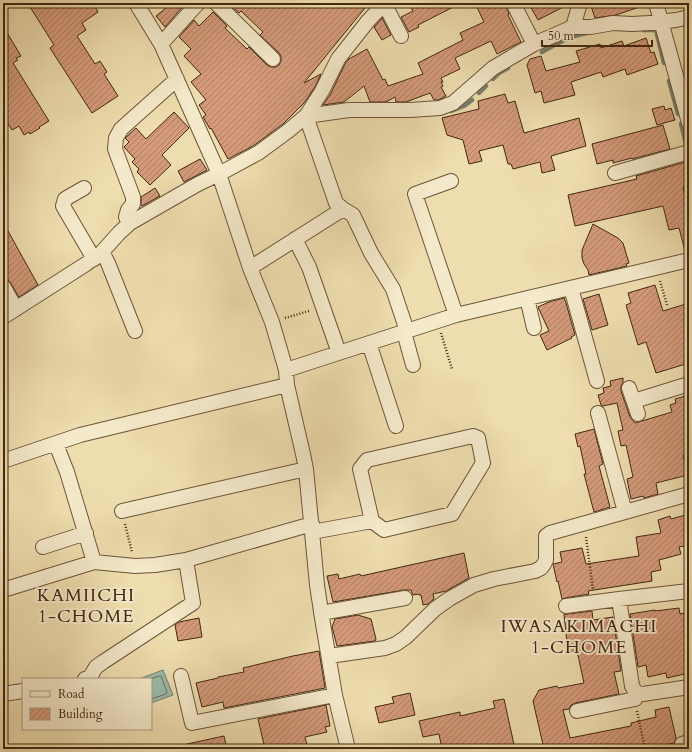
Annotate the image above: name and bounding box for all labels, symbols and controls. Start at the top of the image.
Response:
scale bar [542,22,652,48]
text: 50 m [548,28,575,44]
district label: KAMIICHI 1-CHOME [37,583,135,629]
district label: IWASAKIMACHI 1-CHOME [501,614,657,660]
legend [22,678,152,730]
text: Road [58,686,85,702]
text: Building [58,706,103,722]

